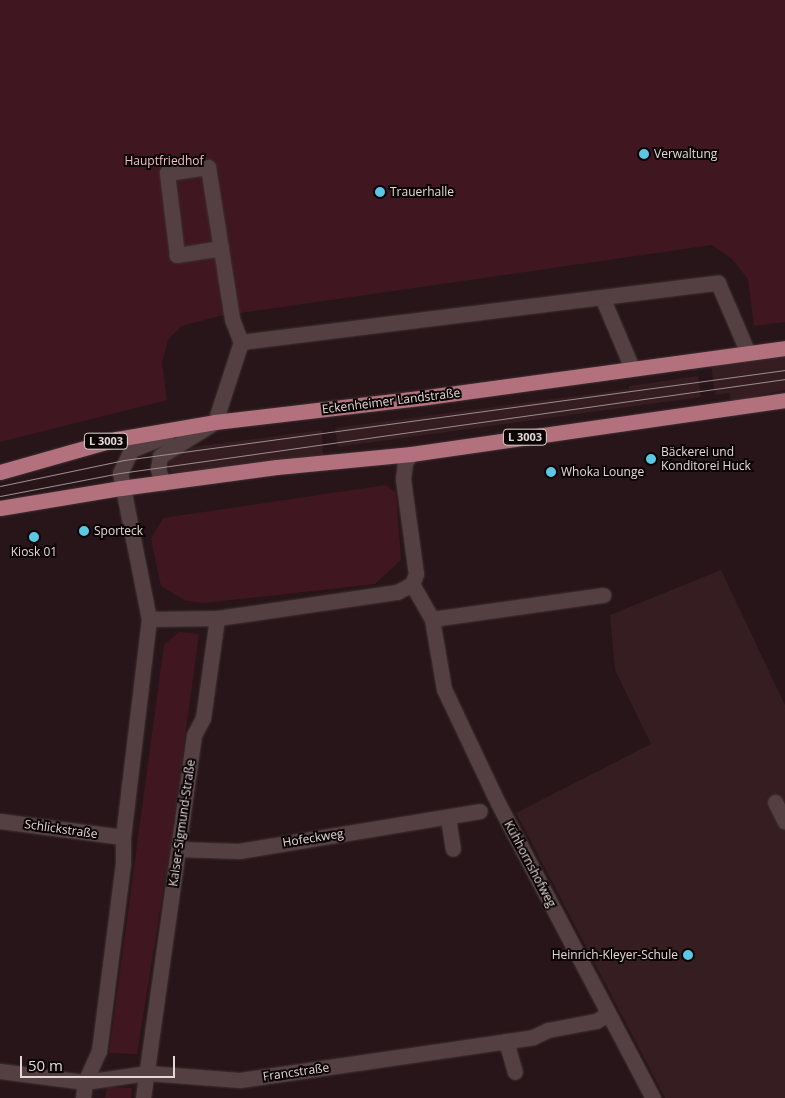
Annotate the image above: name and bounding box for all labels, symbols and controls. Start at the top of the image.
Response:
place label: Verwaltung [654,147,717,161]
marker: Verwaltung [638,148,650,160]
park label: Hauptfriedhof [124,154,204,168]
place label: Trauerhalle [390,185,454,199]
marker: Trauerhalle [374,186,386,198]
street label: Eckenheimer Landstraße [321,385,461,417]
road number: L 3003 [502,428,548,446]
road number: L 3003 [84,432,128,450]
place label: Bäckerei und Konditorei Huck [661,445,751,473]
marker: Bäckerei und Konditorei Huck [645,453,657,465]
place label: Whoka Lounge [561,465,644,479]
marker: Whoka Lounge [545,466,557,478]
place label: Sporteck [94,524,143,538]
marker: Sporteck [78,525,90,537]
marker: Kiosk 01 [28,531,40,543]
place label: Kiosk 01 [11,545,57,559]
street label: Kaiser-Sigmund-Straße [166,759,198,887]
street label: Schlickstraße [24,817,98,841]
street label: Kühhornshofweg [501,818,559,910]
street label: Hofeckweg [282,826,344,850]
place label: Heinrich-Kleyer-Schule [552,948,678,962]
marker: Heinrich-Kleyer-Schule [682,949,694,961]
scale bar [22,1046,178,1078]
text: 50 m [28,1055,63,1075]
street label: Francstraße [262,1060,330,1084]

